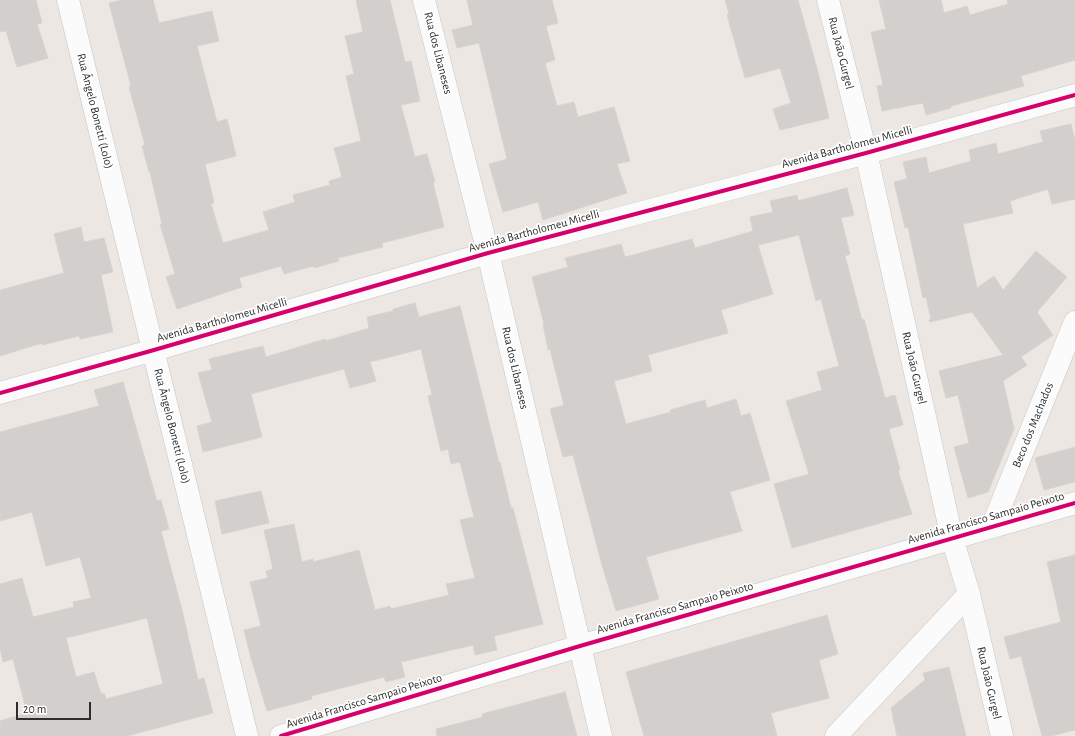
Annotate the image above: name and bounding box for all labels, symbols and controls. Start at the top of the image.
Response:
street label: Rua dos Libaneses [421,10,455,96]
street label: Rua João Gurgel [825,15,857,91]
street label: Rua Ângelo Bonetti (Lolo) [74,52,116,170]
street label: Avenida Bartholomeu Micelli [780,123,914,171]
street label: Avenida Bartholomeu Micelli [467,207,601,255]
street label: Avenida Bartholomeu Micelli [155,294,289,346]
street label: Rua dos Libaneses [499,325,531,411]
street label: Rua João Gurgel [899,330,929,406]
street label: Rua Ângelo Bonetti (Lolo) [151,367,193,485]
street label: Beco dos Machados [1009,380,1057,470]
street label: Avenida Francisco Sampaio Peixoto [906,489,1066,547]
street label: Avenida Francisco Sampaio Peixoto [595,579,755,637]
street label: Rua João Gurgel [974,645,1004,721]
street label: Avenida Francisco Sampaio Peixoto [284,670,444,732]
scale bar [18,694,93,720]
text: 20 m [23,703,46,715]

